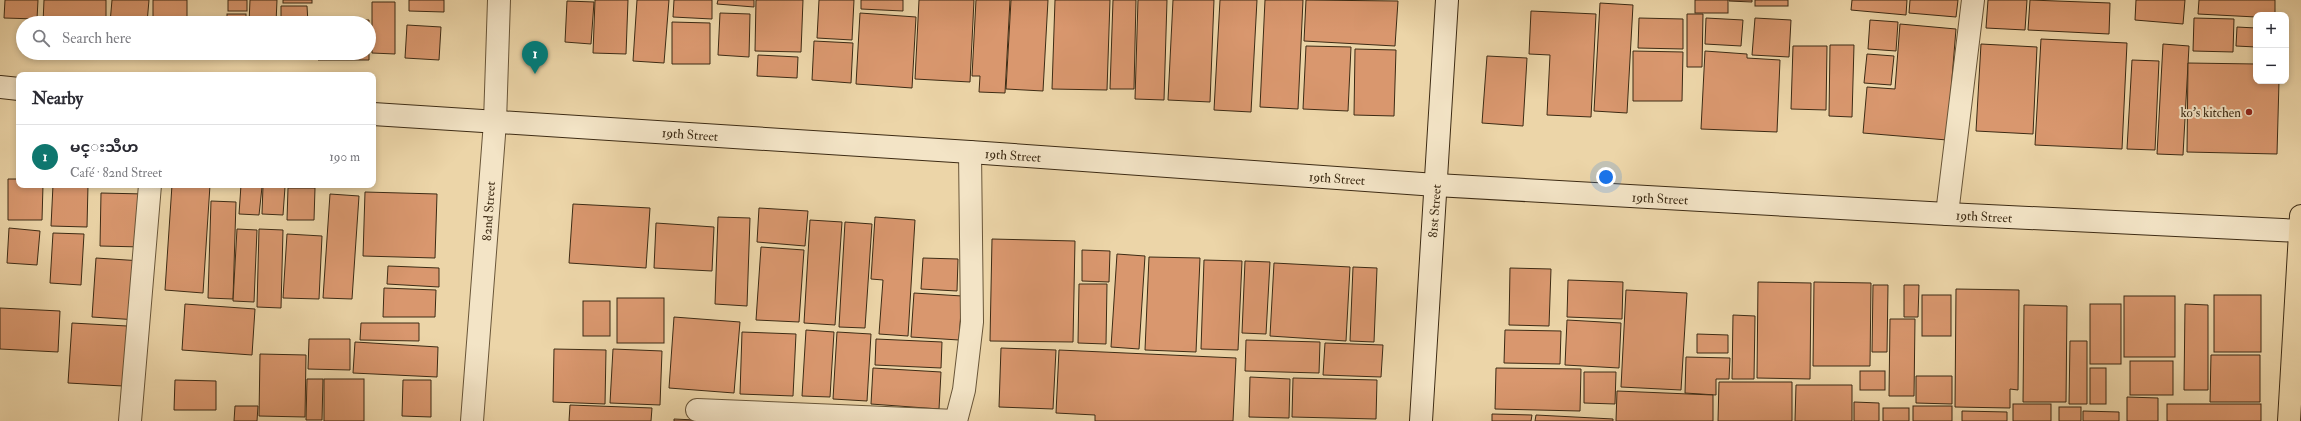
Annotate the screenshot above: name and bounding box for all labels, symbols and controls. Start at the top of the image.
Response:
map controls [2253,12,2289,84]
button: + [2253,12,2289,48]
search box [16,16,376,60]
icon: search [30,27,52,49]
text: Search here [62,29,131,48]
pin: 1 [522,41,548,74]
button: − [2253,48,2289,84]
text: Nearby [32,88,83,109]
place label: ko's kitchen [2180,105,2241,121]
marker: ko's kitchen [2244,107,2254,117]
street label: 19th Street [661,125,719,145]
text: မင္းသီဟ [70,138,138,157]
street label: 19th Street [984,146,1042,166]
text: 1 [43,149,47,165]
text: 190 m [329,149,360,165]
text: Café · 82nd Street [70,165,162,181]
your location [1596,167,1616,187]
street label: 19th Street [1308,169,1366,189]
street label: 82nd Street [479,181,499,241]
street label: 81st Street [1425,184,1445,238]
street label: 19th Street [1631,190,1689,208]
street label: 19th Street [1955,208,2013,226]

